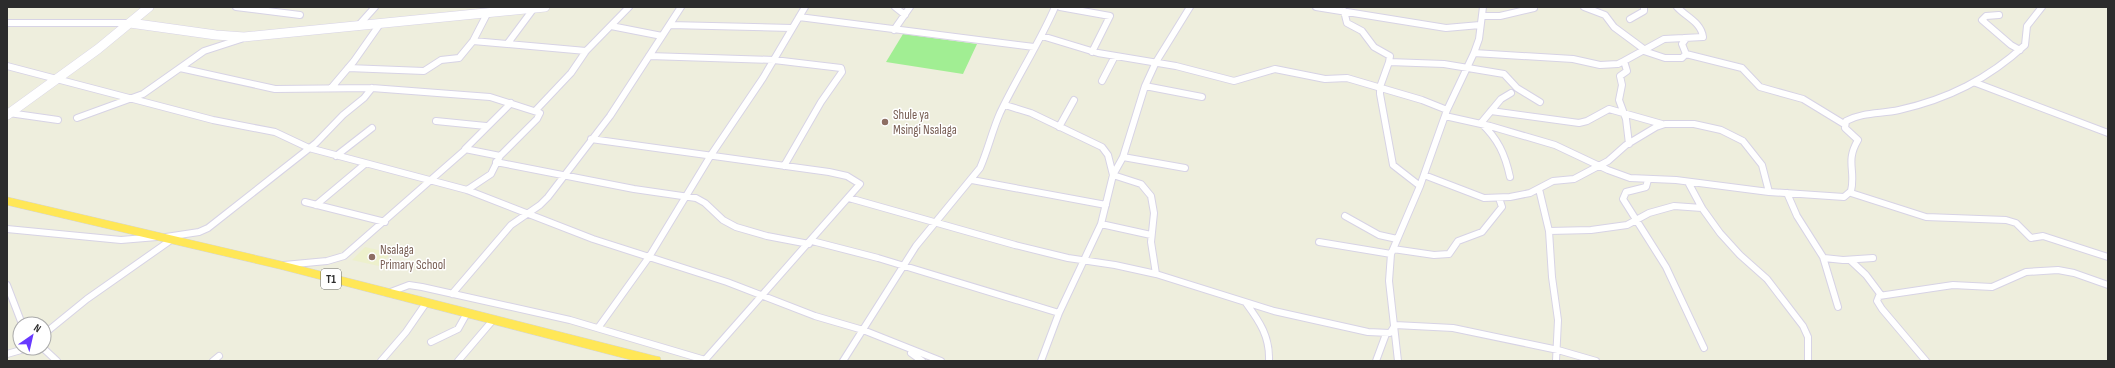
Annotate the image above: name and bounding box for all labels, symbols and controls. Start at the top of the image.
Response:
place label: Shule ya Msingi Nsalaga [893,107,957,138]
marker: Shule ya Msingi Nsalaga [880,117,890,127]
place label: Nsalaga Primary School [380,242,445,273]
marker: Nsalaga Primary School [367,252,377,262]
road number: T1 [321,269,341,289]
north arrow [12,316,52,356]
text: N [31,321,43,335]

